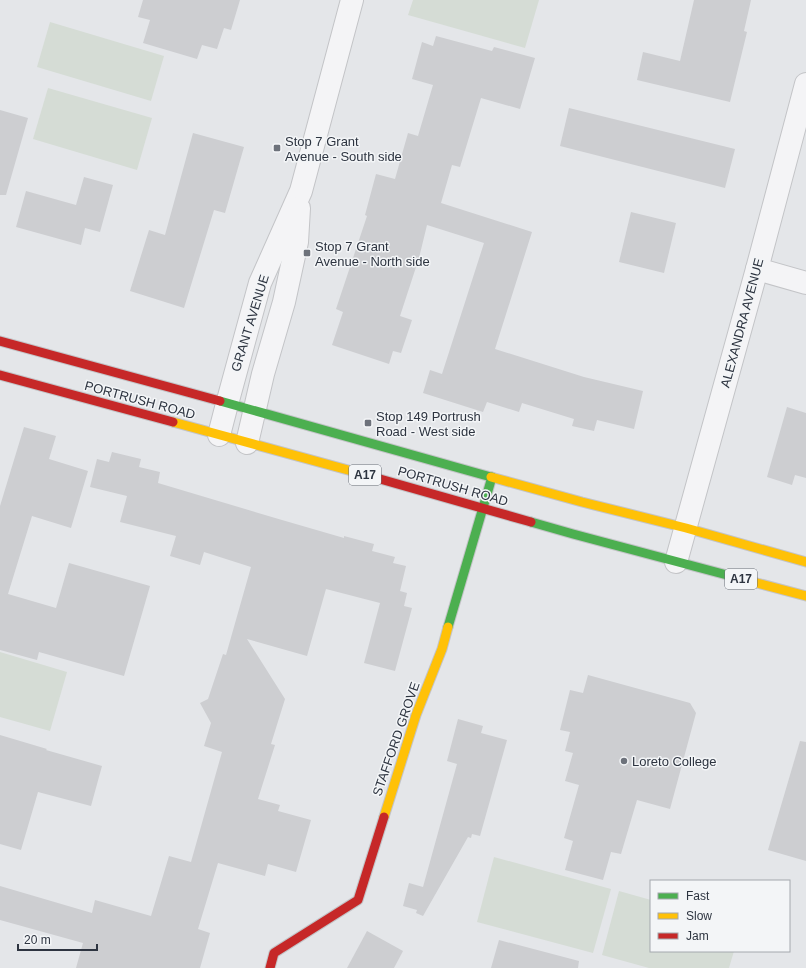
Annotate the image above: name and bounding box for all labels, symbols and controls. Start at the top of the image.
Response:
place label: Stop 7 Grant Avenue - South side [285,134,402,164]
marker: Stop 7 Grant Avenue - South side [272,143,282,153]
place label: Stop 7 Grant Avenue - North side [315,239,430,269]
marker: Stop 7 Grant Avenue - North side [302,248,312,258]
street label: ALEXANDRA AVENUE [717,256,767,389]
street label: GRANT AVENUE [228,272,272,373]
street label: PORTRUSH ROAD [83,378,197,422]
place label: Stop 149 Portrush Road - West side [376,409,481,439]
marker: Stop 149 Portrush Road - West side [363,418,373,428]
street label: PORTRUSH ROAD [396,463,510,509]
road number: A17 [349,465,381,485]
road number: A17 [725,569,757,589]
street label: STAFFORD GROVE [369,680,423,798]
place label: Loreto College [632,754,717,769]
marker: Loreto College [619,756,629,766]
legend [650,880,790,952]
text: Fast [686,889,710,903]
text: Slow [686,909,712,923]
scale bar [18,926,97,952]
text: Jam [686,929,709,943]
text: 20 m [24,933,51,947]

